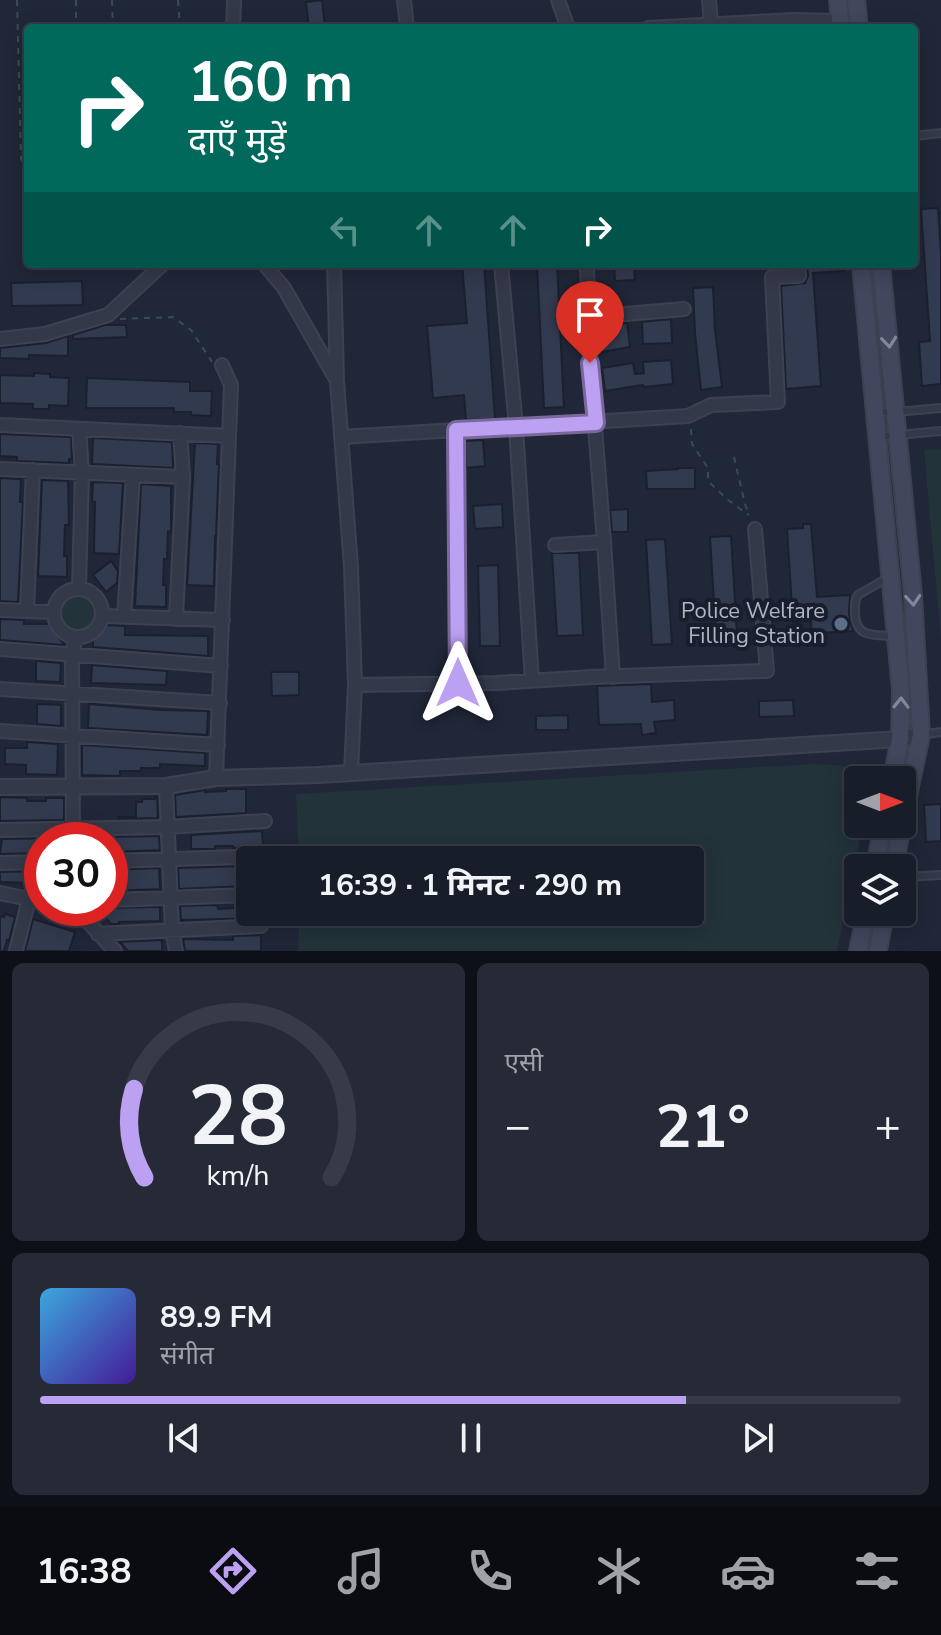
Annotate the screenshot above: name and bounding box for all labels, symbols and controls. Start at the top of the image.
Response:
text: 160 m [188,44,353,121]
icon: right [56,56,160,160]
text: दाएँ मुड़ें [188,117,286,166]
icon: left [323,208,367,252]
icon: ahead [407,208,451,252]
icon: ahead [491,208,535,252]
icon: right [575,208,619,252]
pin [556,281,624,363]
icon: arrive [568,293,612,337]
one-way arrow [881,336,898,349]
one-way arrow [904,594,921,607]
place label: Police Welfare Filling Station [681,596,825,651]
marker: Police Welfare Filling Station [832,615,850,633]
position arrow [416,641,500,725]
one-way arrow [892,696,910,709]
north arrow [844,766,916,838]
map controls [844,766,916,926]
speed limit sign: 30 [24,822,128,926]
button: layers [844,854,916,926]
text: 16:39 · 1 मिनट · 290 m [318,865,622,906]
text: एसी [505,1045,543,1080]
text: 28 [188,1060,288,1173]
text: 21° [655,1086,750,1168]
text: − [505,1097,531,1157]
text: + [875,1097,901,1157]
text: km/h [207,1156,270,1195]
text: 89.9 FM [160,1297,272,1338]
text: संगीत [160,1338,214,1373]
icon: previous [162,1416,206,1460]
icon: pause [449,1416,493,1460]
icon: next [736,1416,780,1460]
icon: directions [205,1543,261,1599]
icon: music [333,1543,389,1599]
icon: phone [462,1543,518,1599]
icon: climate [591,1543,647,1599]
icon: car [720,1543,776,1599]
icon: filters [849,1543,905,1599]
text: 16:38 [36,1547,132,1596]

